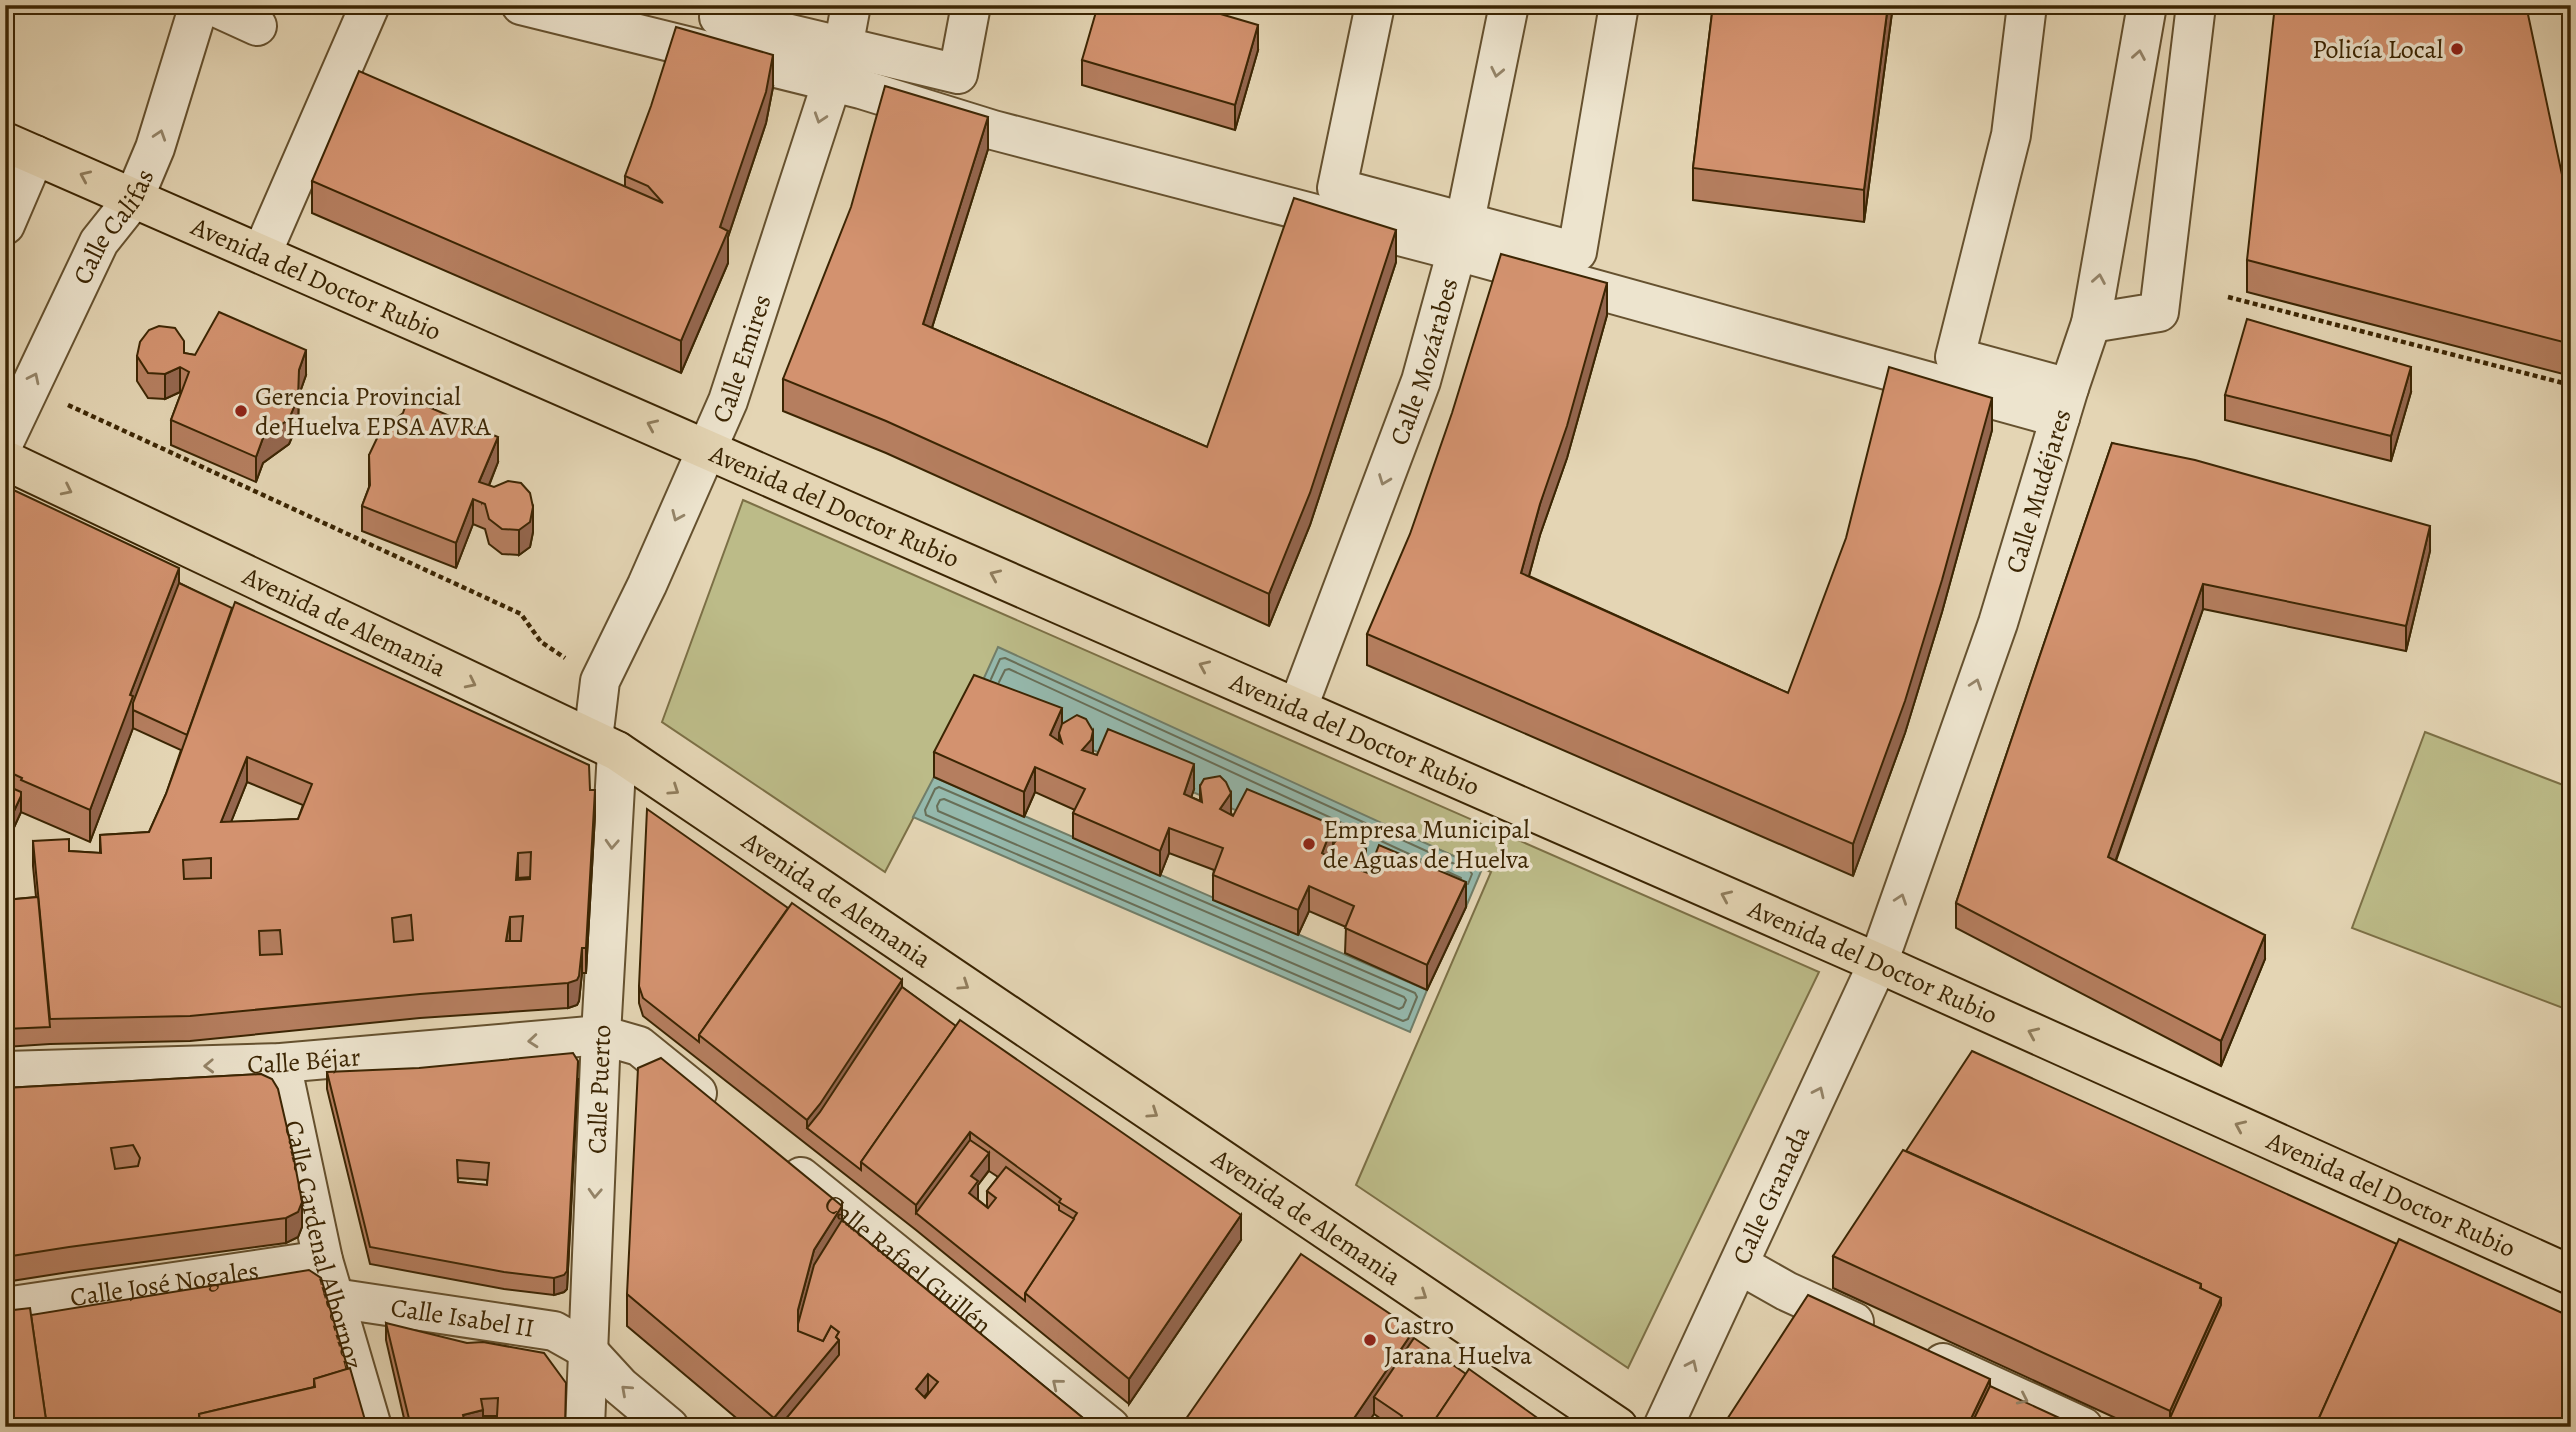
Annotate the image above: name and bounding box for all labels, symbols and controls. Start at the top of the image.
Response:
place label: Policía Local [2312,32,2443,67]
marker: Policía Local [2449,41,2465,57]
one-way arrow [2130,49,2145,61]
one-way arrow [1491,66,1505,78]
one-way arrow [813,112,828,124]
one-way arrow [152,129,166,141]
street label: Calle Califas [64,164,162,290]
one-way arrow [79,170,92,184]
street label: Avenida del Doctor Rubio [185,209,447,349]
one-way arrow [2091,273,2106,285]
street label: Calle Mozárabes [1381,274,1467,450]
street label: Calle Emires [704,290,780,428]
one-way arrow [26,373,40,385]
place label: Gerencia Provincial de Huelva EPSA AVRA [255,379,491,444]
marker: Gerencia Provincial de Huelva EPSA AVRA [233,403,249,419]
street label: Calle Mudéjares [1997,405,2080,577]
one-way arrow [647,419,659,433]
street label: Avenida del Doctor Rubio [703,436,965,576]
one-way arrow [1378,473,1392,485]
one-way arrow [60,481,72,495]
one-way arrow [671,509,685,521]
street label: Avenida de Alemania [236,558,452,685]
one-way arrow [990,569,1002,583]
one-way arrow [1199,660,1211,674]
street label: Avenida del Doctor Rubio [1224,664,1485,804]
one-way arrow [464,675,476,689]
one-way arrow [1968,679,1982,691]
one-way arrow [666,781,679,794]
place label: Empresa Municipal de Aguas de Huelva [1323,812,1530,877]
street label: Avenida de Alemania [734,823,938,976]
marker: Empresa Municipal de Aguas de Huelva [1301,836,1317,852]
one-way arrow [605,839,620,850]
one-way arrow [1721,890,1733,904]
street label: Avenida del Doctor Rubio [1742,891,2003,1033]
one-way arrow [1893,893,1907,905]
one-way arrow [956,977,969,989]
street label: Calle Puerto [579,1024,620,1155]
one-way arrow [2028,1027,2040,1041]
one-way arrow [527,1033,538,1048]
street label: Calle Béjar [247,1039,362,1082]
one-way arrow [203,1058,214,1073]
one-way arrow [1811,1087,1825,1099]
one-way arrow [1145,1104,1158,1117]
street label: Calle Cardenal Albornoz [276,1117,371,1374]
street label: Calle Granada [1724,1120,1818,1270]
one-way arrow [2235,1120,2248,1134]
street label: Avenida del Doctor Rubio [2260,1123,2521,1266]
street label: Avenida de Alemania [1204,1140,1408,1294]
street label: Calle Rafael Guillén [817,1186,999,1343]
one-way arrow [587,1188,602,1199]
street label: Calle José Nogales [68,1253,261,1315]
one-way arrow [1414,1287,1427,1299]
street label: Calle Isabel II [388,1290,537,1346]
place label: Castro Jarana Huelva [1384,1308,1532,1373]
marker: Castro Jarana Huelva [1362,1332,1378,1348]
one-way arrow [1684,1360,1698,1372]
one-way arrow [1052,1380,1065,1392]
one-way arrow [621,1386,634,1398]
one-way arrow [2016,1391,2028,1405]

